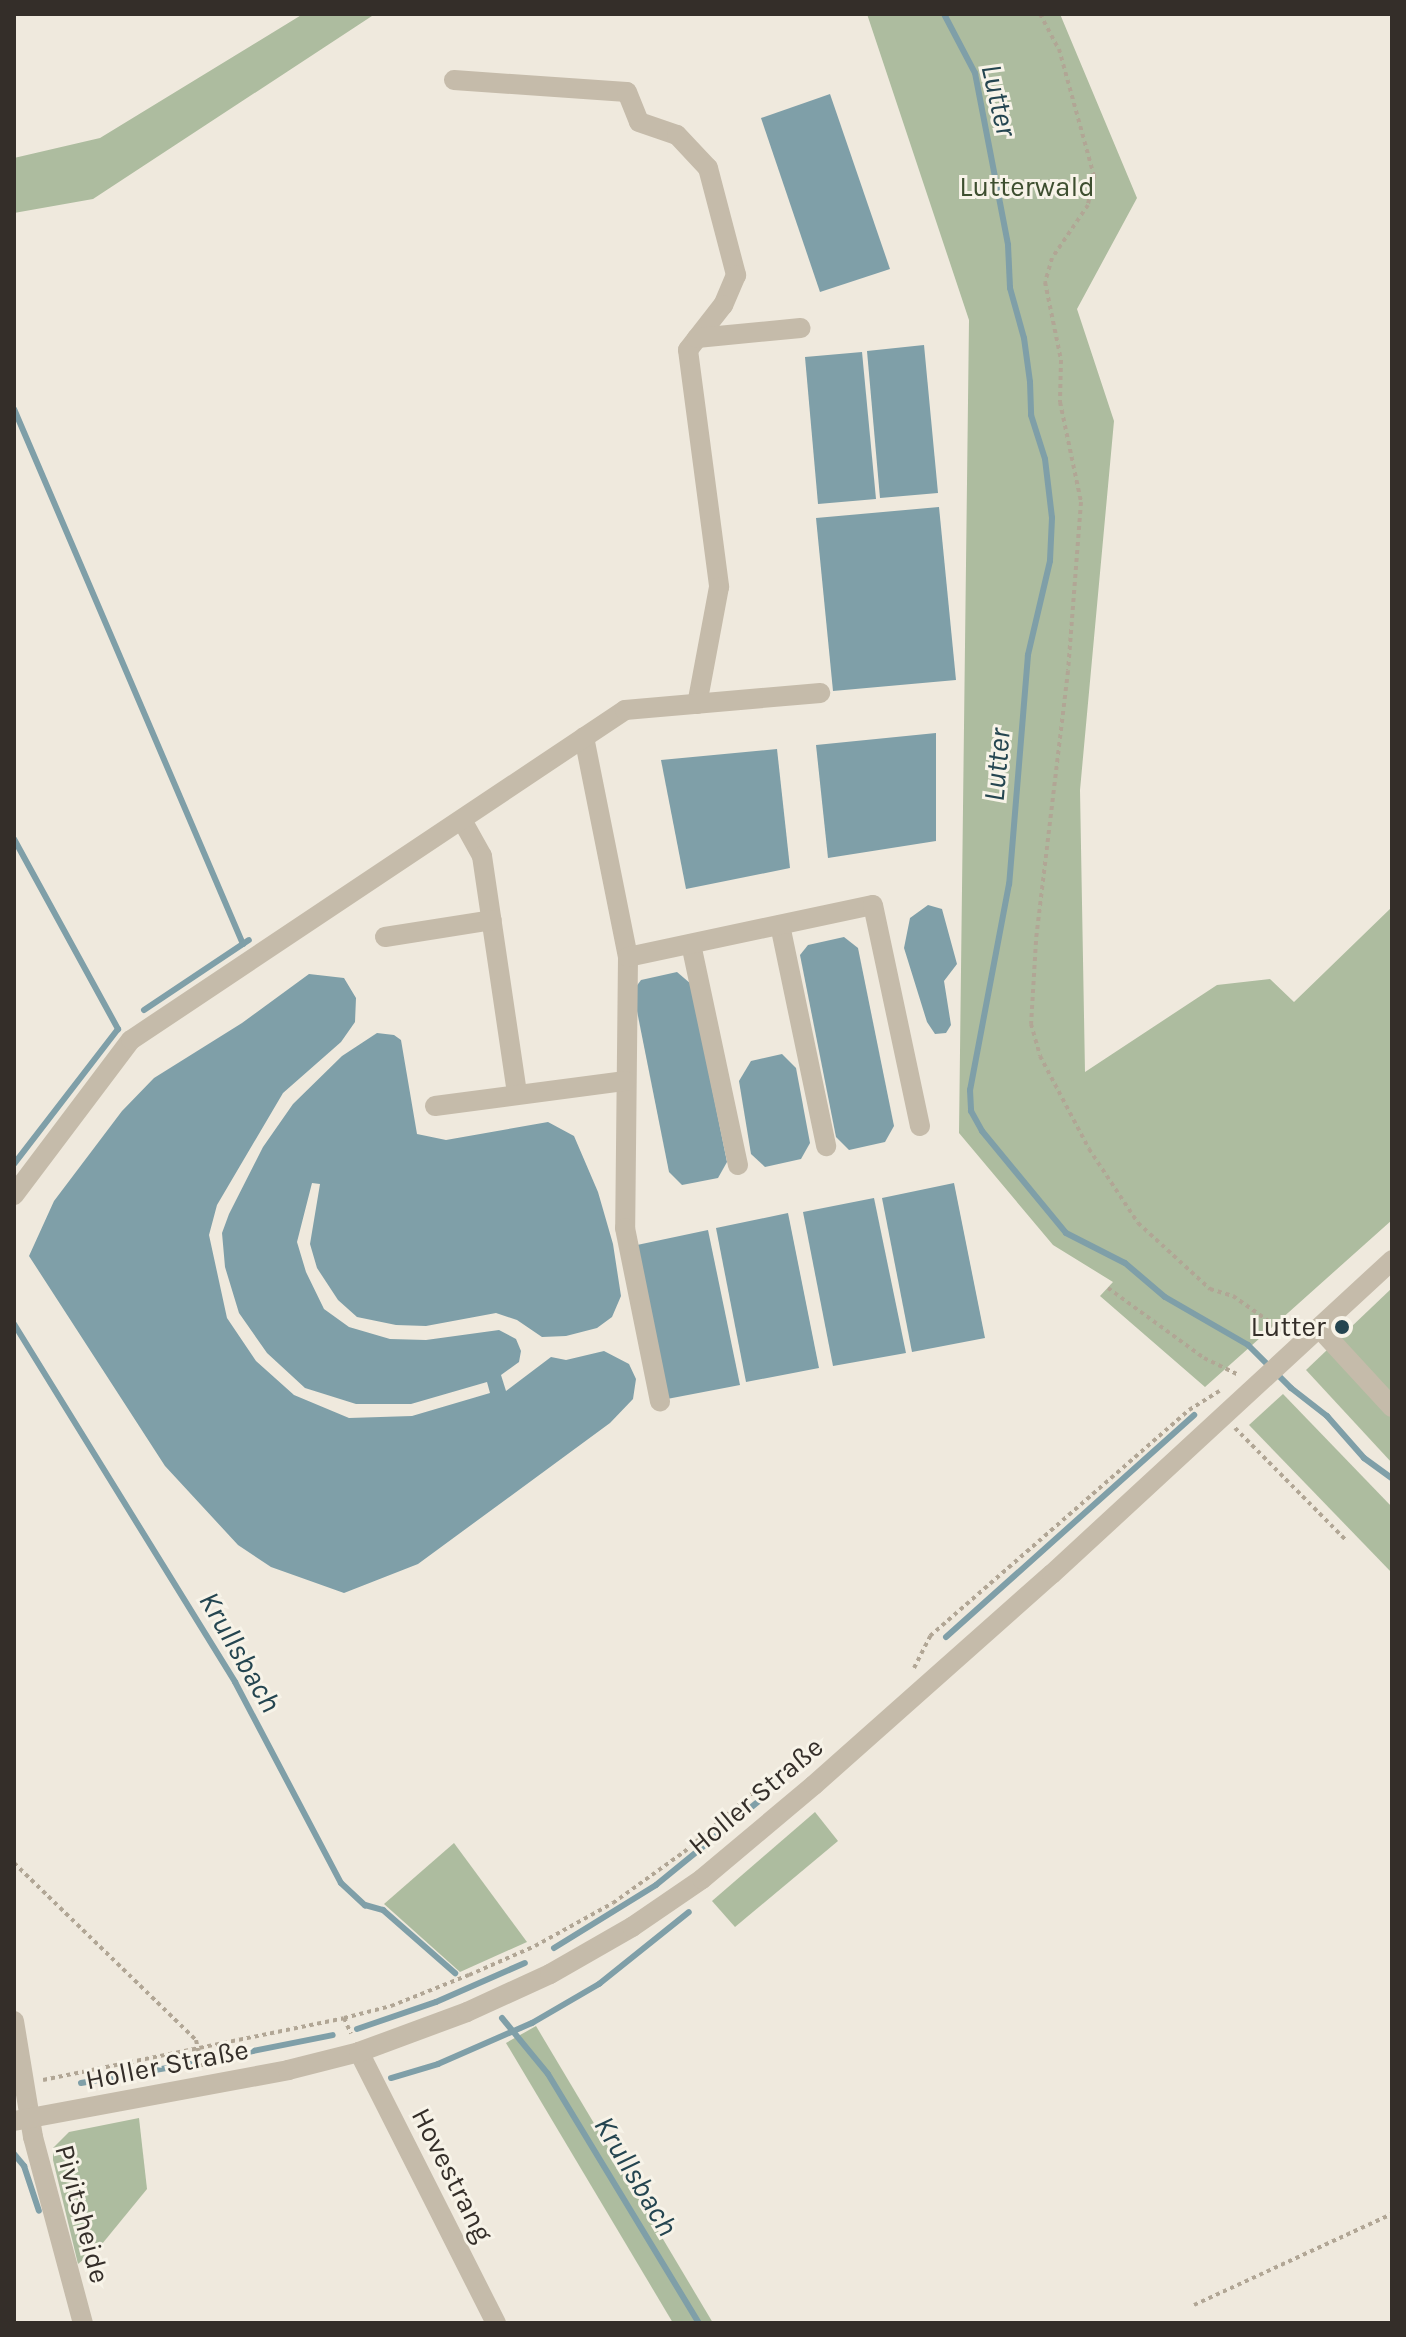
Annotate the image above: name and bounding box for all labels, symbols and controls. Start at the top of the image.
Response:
water label: Lutter [973,60,1025,140]
park label: Lutterwald [959,170,1095,204]
water label: Lutter [976,727,1018,803]
place label: Lutter [1250,1310,1326,1344]
marker: Lutter [1333,1318,1351,1336]
water label: Krullsbach [191,1585,289,1719]
street label: Holler Straße [682,1730,830,1862]
street label: Holler Straße [83,2033,251,2097]
street label: Hovestrang [404,2102,500,2248]
water label: Krullsbach [586,2110,686,2242]
street label: Pivitsheide [47,2141,117,2287]

